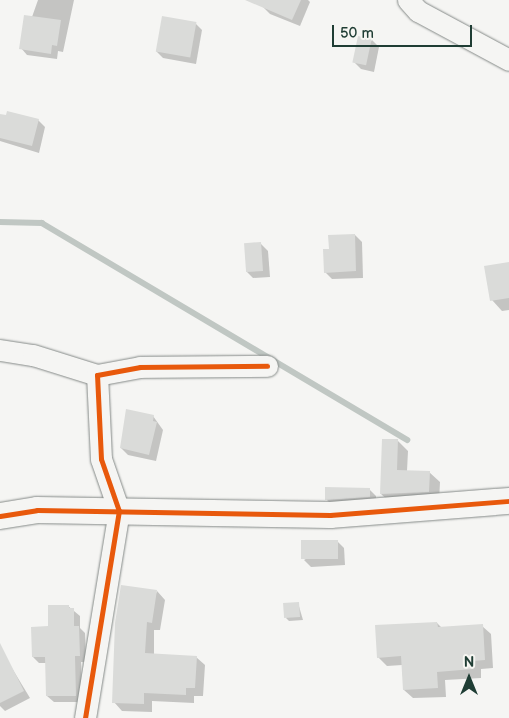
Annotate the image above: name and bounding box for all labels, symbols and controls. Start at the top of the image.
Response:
scale bar [334,15,474,47]
text: 50 m [340,24,374,43]
north arrow [444,653,494,703]
text: N [464,654,474,671]

